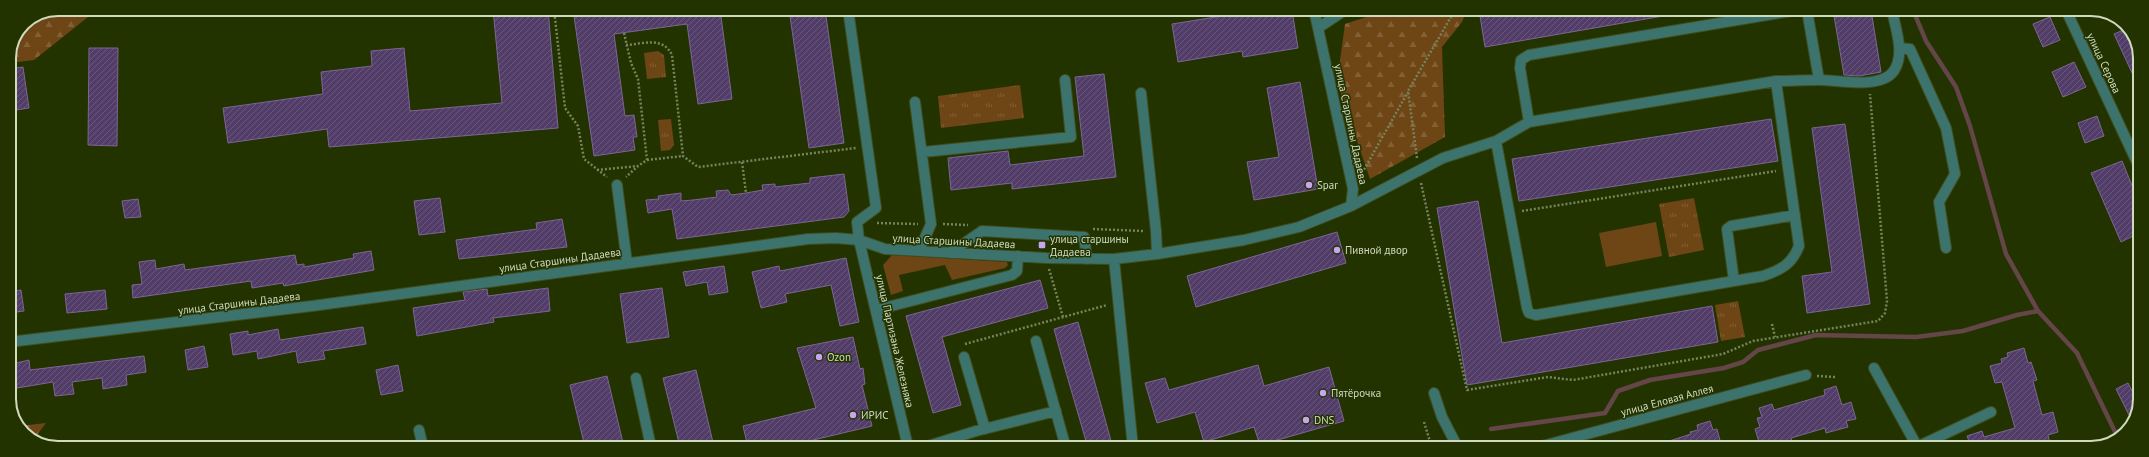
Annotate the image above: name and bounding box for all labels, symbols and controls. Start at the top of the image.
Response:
street label: улица Серова [2084,30,2124,96]
street label: улица Старшины Дадаева [1331,62,1371,186]
place label: Spar [1317,178,1338,192]
marker: Spar [1304,180,1314,190]
street label: улица Старшины Дадаева [892,231,1016,251]
place label: улица старшины Дадаева [1050,232,1129,259]
marker: улица старшины Дадаева [1037,240,1047,250]
place label: Пивной двор [1345,243,1408,257]
street label: улица Старшины Дадаева [498,245,622,275]
marker: Пивной двор [1332,245,1342,255]
street label: улица Партизана Железняка [873,273,917,409]
street label: улица Старшины Дадаева [177,289,301,317]
place label: Ozon [827,350,851,364]
marker: Ozon [814,352,824,362]
street label: улица Еловая Аллея [1619,381,1715,419]
place label: Пятёрочка [1331,386,1381,400]
marker: Пятёрочка [1318,388,1328,398]
place label: ИРИС [861,408,888,422]
marker: ИРИС [848,410,858,420]
place label: DNS [1314,413,1335,427]
marker: DNS [1301,415,1311,425]

